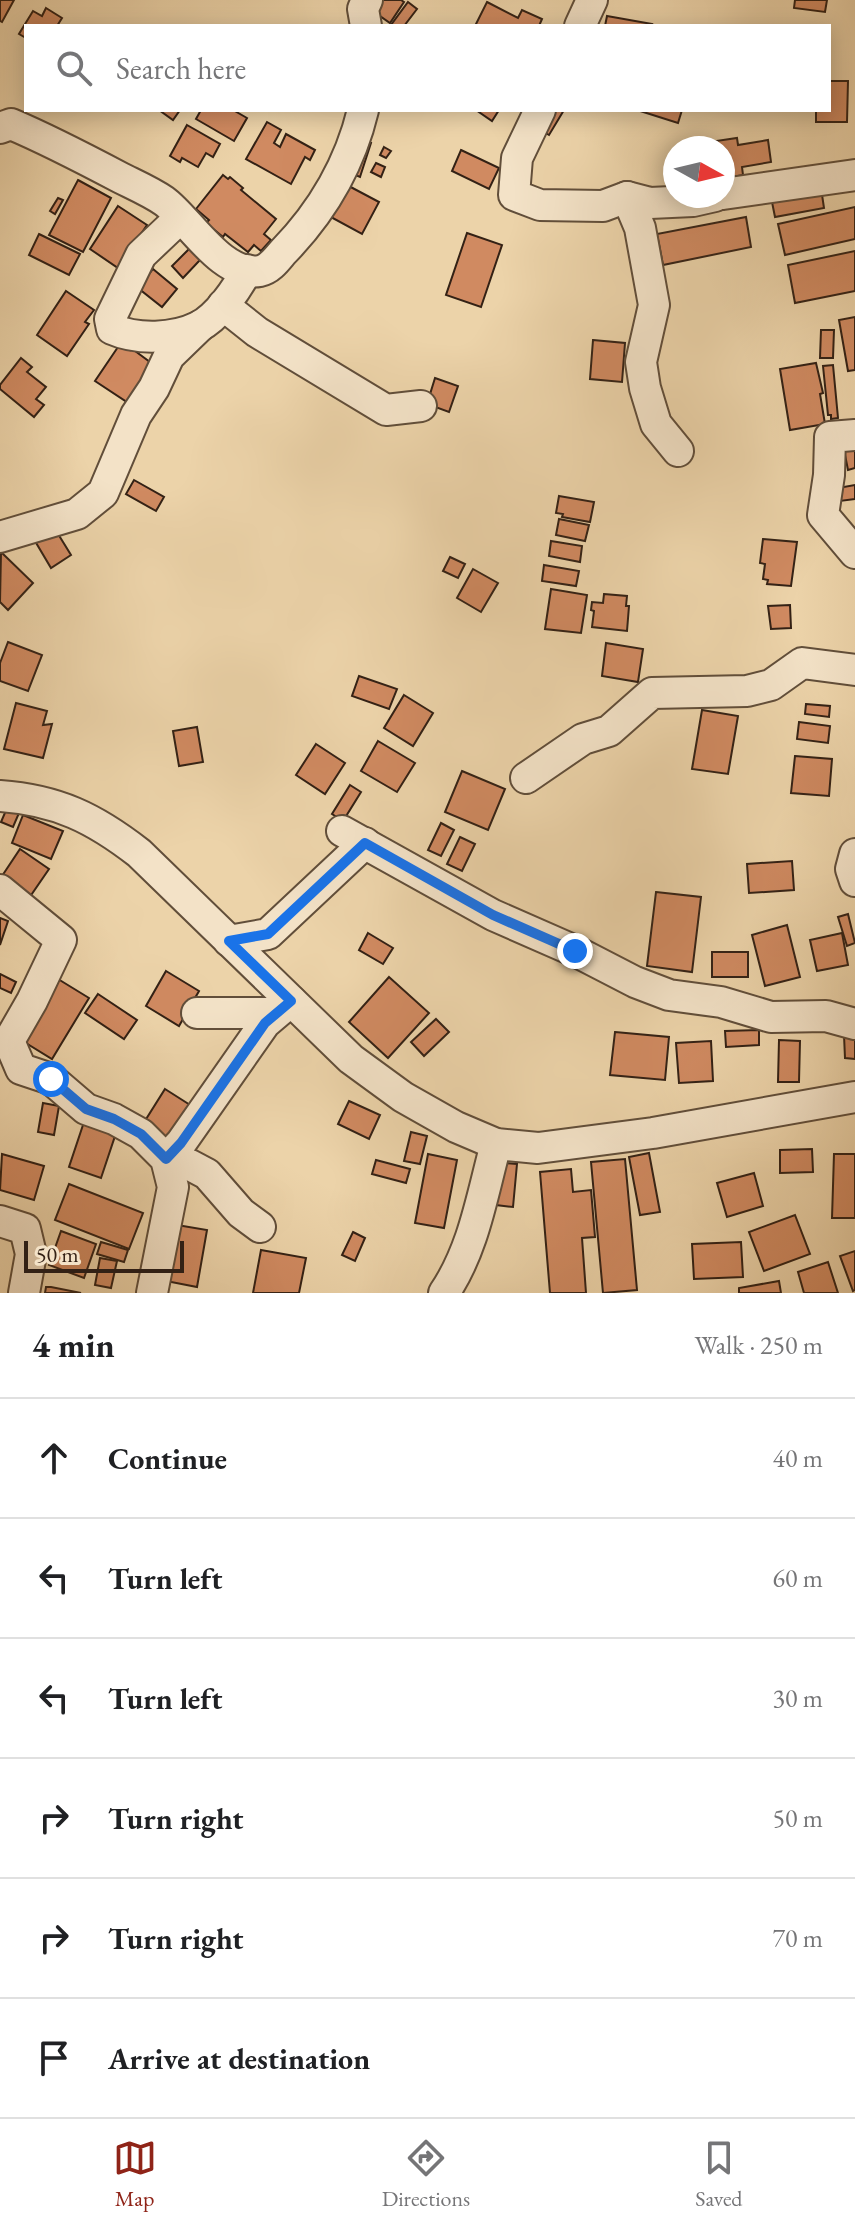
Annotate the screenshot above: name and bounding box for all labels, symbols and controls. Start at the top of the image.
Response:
search box [24,24,831,112]
icon: search [52,46,96,90]
text: Search here [116,49,246,88]
north arrow [663,136,735,208]
route end [557,933,593,969]
route start [33,1061,69,1097]
scale bar [24,1237,184,1273]
text: 50 m [36,1240,79,1269]
text: 4 min [32,1323,115,1367]
text: Walk · 250 m [695,1328,823,1362]
icon: ahead [32,1436,76,1480]
text: Continue [108,1439,227,1478]
text: 40 m [773,1441,823,1475]
icon: left [32,1556,76,1600]
text: Turn left [108,1559,222,1598]
text: 60 m [773,1561,823,1595]
icon: left [32,1676,76,1720]
text: Turn left [108,1679,222,1718]
text: 30 m [773,1681,823,1715]
icon: right [32,1796,76,1840]
text: Turn right [108,1799,244,1838]
text: 50 m [773,1801,823,1835]
icon: right [32,1916,76,1960]
text: Turn right [108,1919,244,1958]
text: 70 m [773,1921,823,1955]
icon: arrive [32,2036,76,2080]
text: Arrive at destination [108,2039,370,2078]
tab: Map [113,2136,157,2213]
tab: Directions [382,2136,470,2213]
tab: Saved [695,2136,742,2213]

